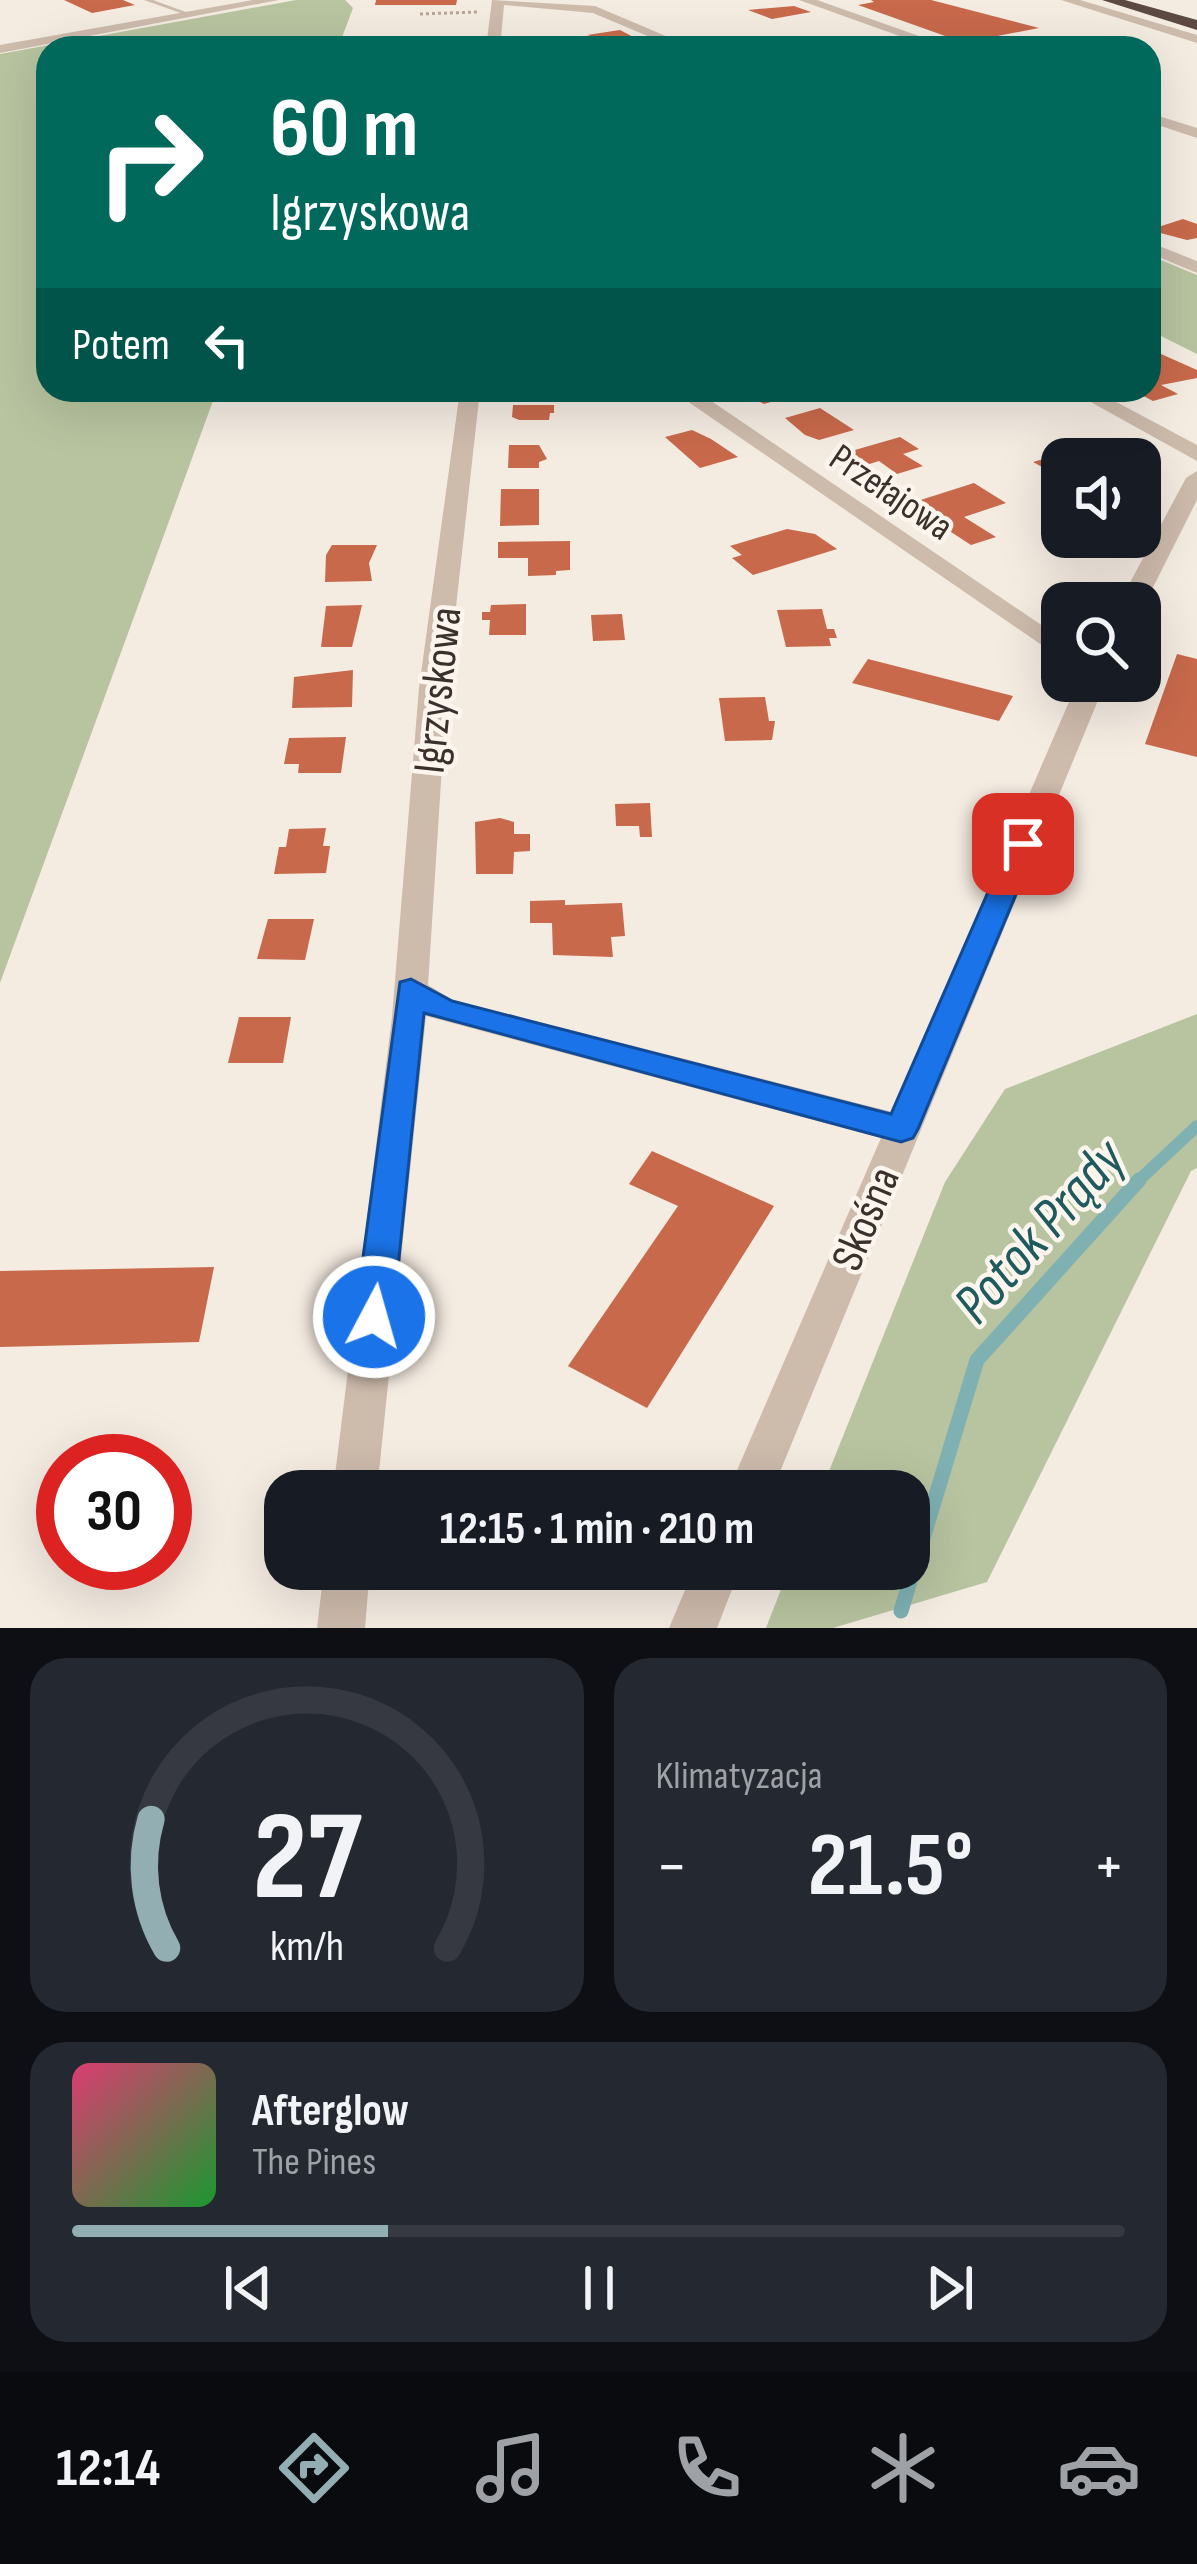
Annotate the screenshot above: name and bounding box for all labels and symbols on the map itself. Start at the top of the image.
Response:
street label: Przełajowa [820,435,961,551]
street label: Igrzyskowa [402,604,475,776]
pin [972,793,1074,895]
water label: Potok Prądy [940,1124,1142,1338]
street label: Skośna [820,1159,913,1279]
position arrow [311,1254,437,1380]
speed limit sign: 30 [36,1434,192,1590]

